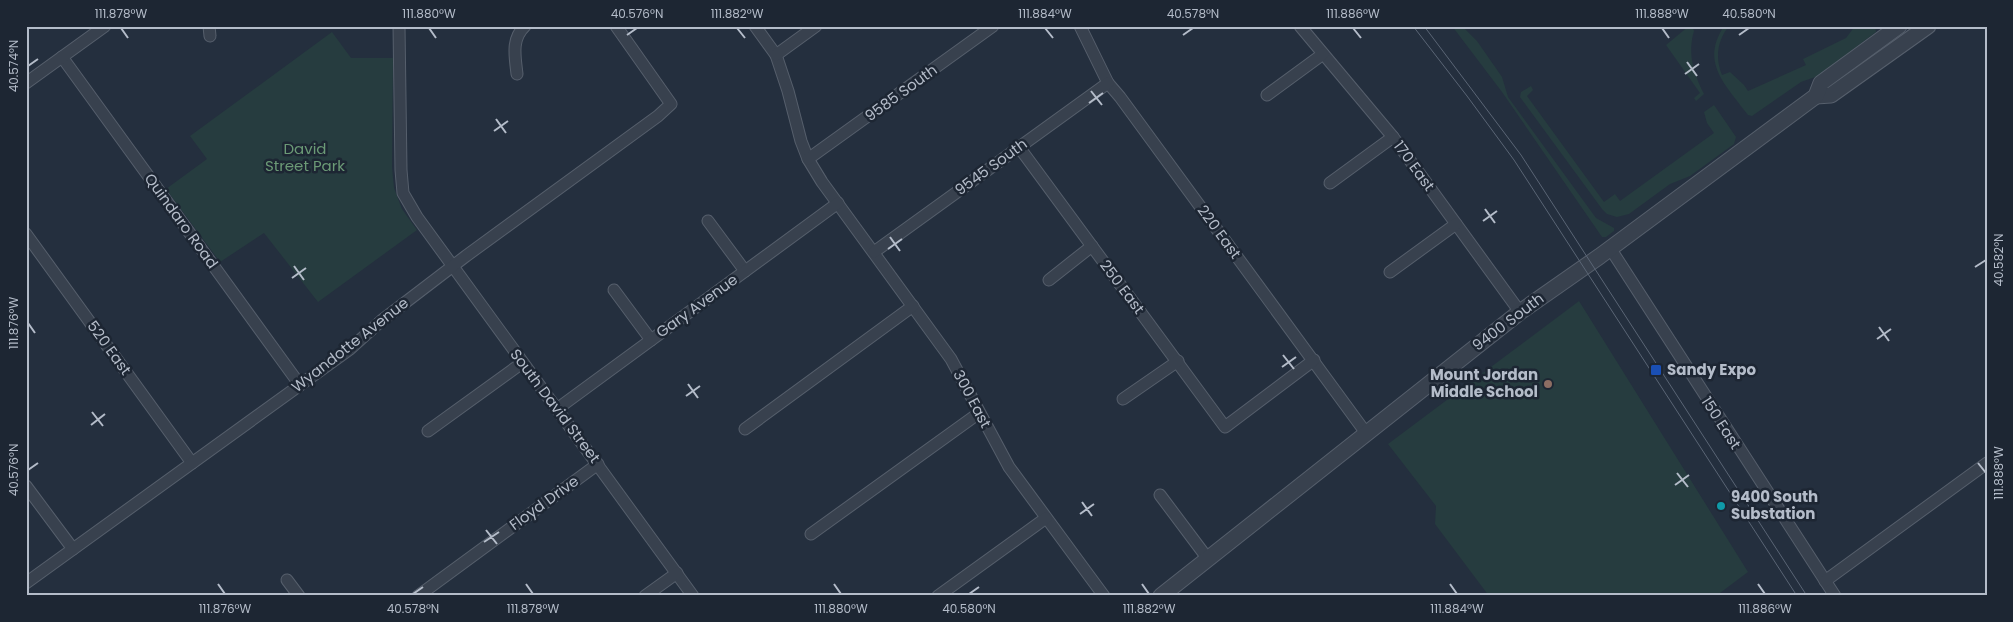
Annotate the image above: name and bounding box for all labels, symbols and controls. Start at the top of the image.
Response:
text: 111.878°W [95,5,147,22]
text: 111.880°W [402,5,456,22]
text: 40.576°N [611,5,663,22]
text: 111.882°W [711,5,764,22]
text: 111.884°W [1018,5,1072,22]
text: 40.578°N [1167,5,1219,22]
text: 111.886°W [1326,5,1380,22]
text: 111.888°W [1635,5,1689,22]
text: 40.580°N [1722,5,1776,22]
text: 40.574°N [5,40,22,92]
street label: 9585 South [860,59,941,126]
street label: 9545 South [950,133,1031,200]
street label: 170 East [1389,136,1440,195]
park label: David Street Park [265,138,345,176]
street label: Quindaro Road [140,169,223,273]
street label: 220 East [1193,201,1246,263]
text: 40.582°N [1990,234,2007,286]
street label: 250 East [1095,255,1150,318]
street label: Gary Avenue [652,269,742,342]
street label: 9400 South [1468,288,1548,356]
street label: Wyandotte Avenue [287,292,413,397]
text: 111.876°W [5,297,22,349]
street label: 520 East [83,316,136,379]
street label: South David Street [505,344,605,467]
place label: Sandy Expo [1667,359,1756,380]
marker: Sandy Expo [1649,363,1663,377]
place label: Mount Jordan Middle School [1430,364,1538,402]
street label: 300 East [948,366,996,431]
marker: Mount Jordan Middle School [1542,378,1554,390]
street label: 150 East [1697,392,1746,453]
text: 40.576°N [5,444,22,496]
text: 111.888°W [1990,446,2007,500]
street label: Floyd Drive [505,470,583,535]
place label: 9400 South Substation [1731,486,1818,524]
marker: 9400 South Substation [1715,500,1727,512]
text: 111.876°W [199,600,251,617]
text: 40.578°N [387,600,439,617]
text: 111.878°W [507,600,559,617]
text: 111.880°W [814,600,868,617]
text: 40.580°N [942,600,996,617]
text: 111.882°W [1123,600,1176,617]
text: 111.884°W [1430,600,1484,617]
text: 111.886°W [1738,600,1792,617]

